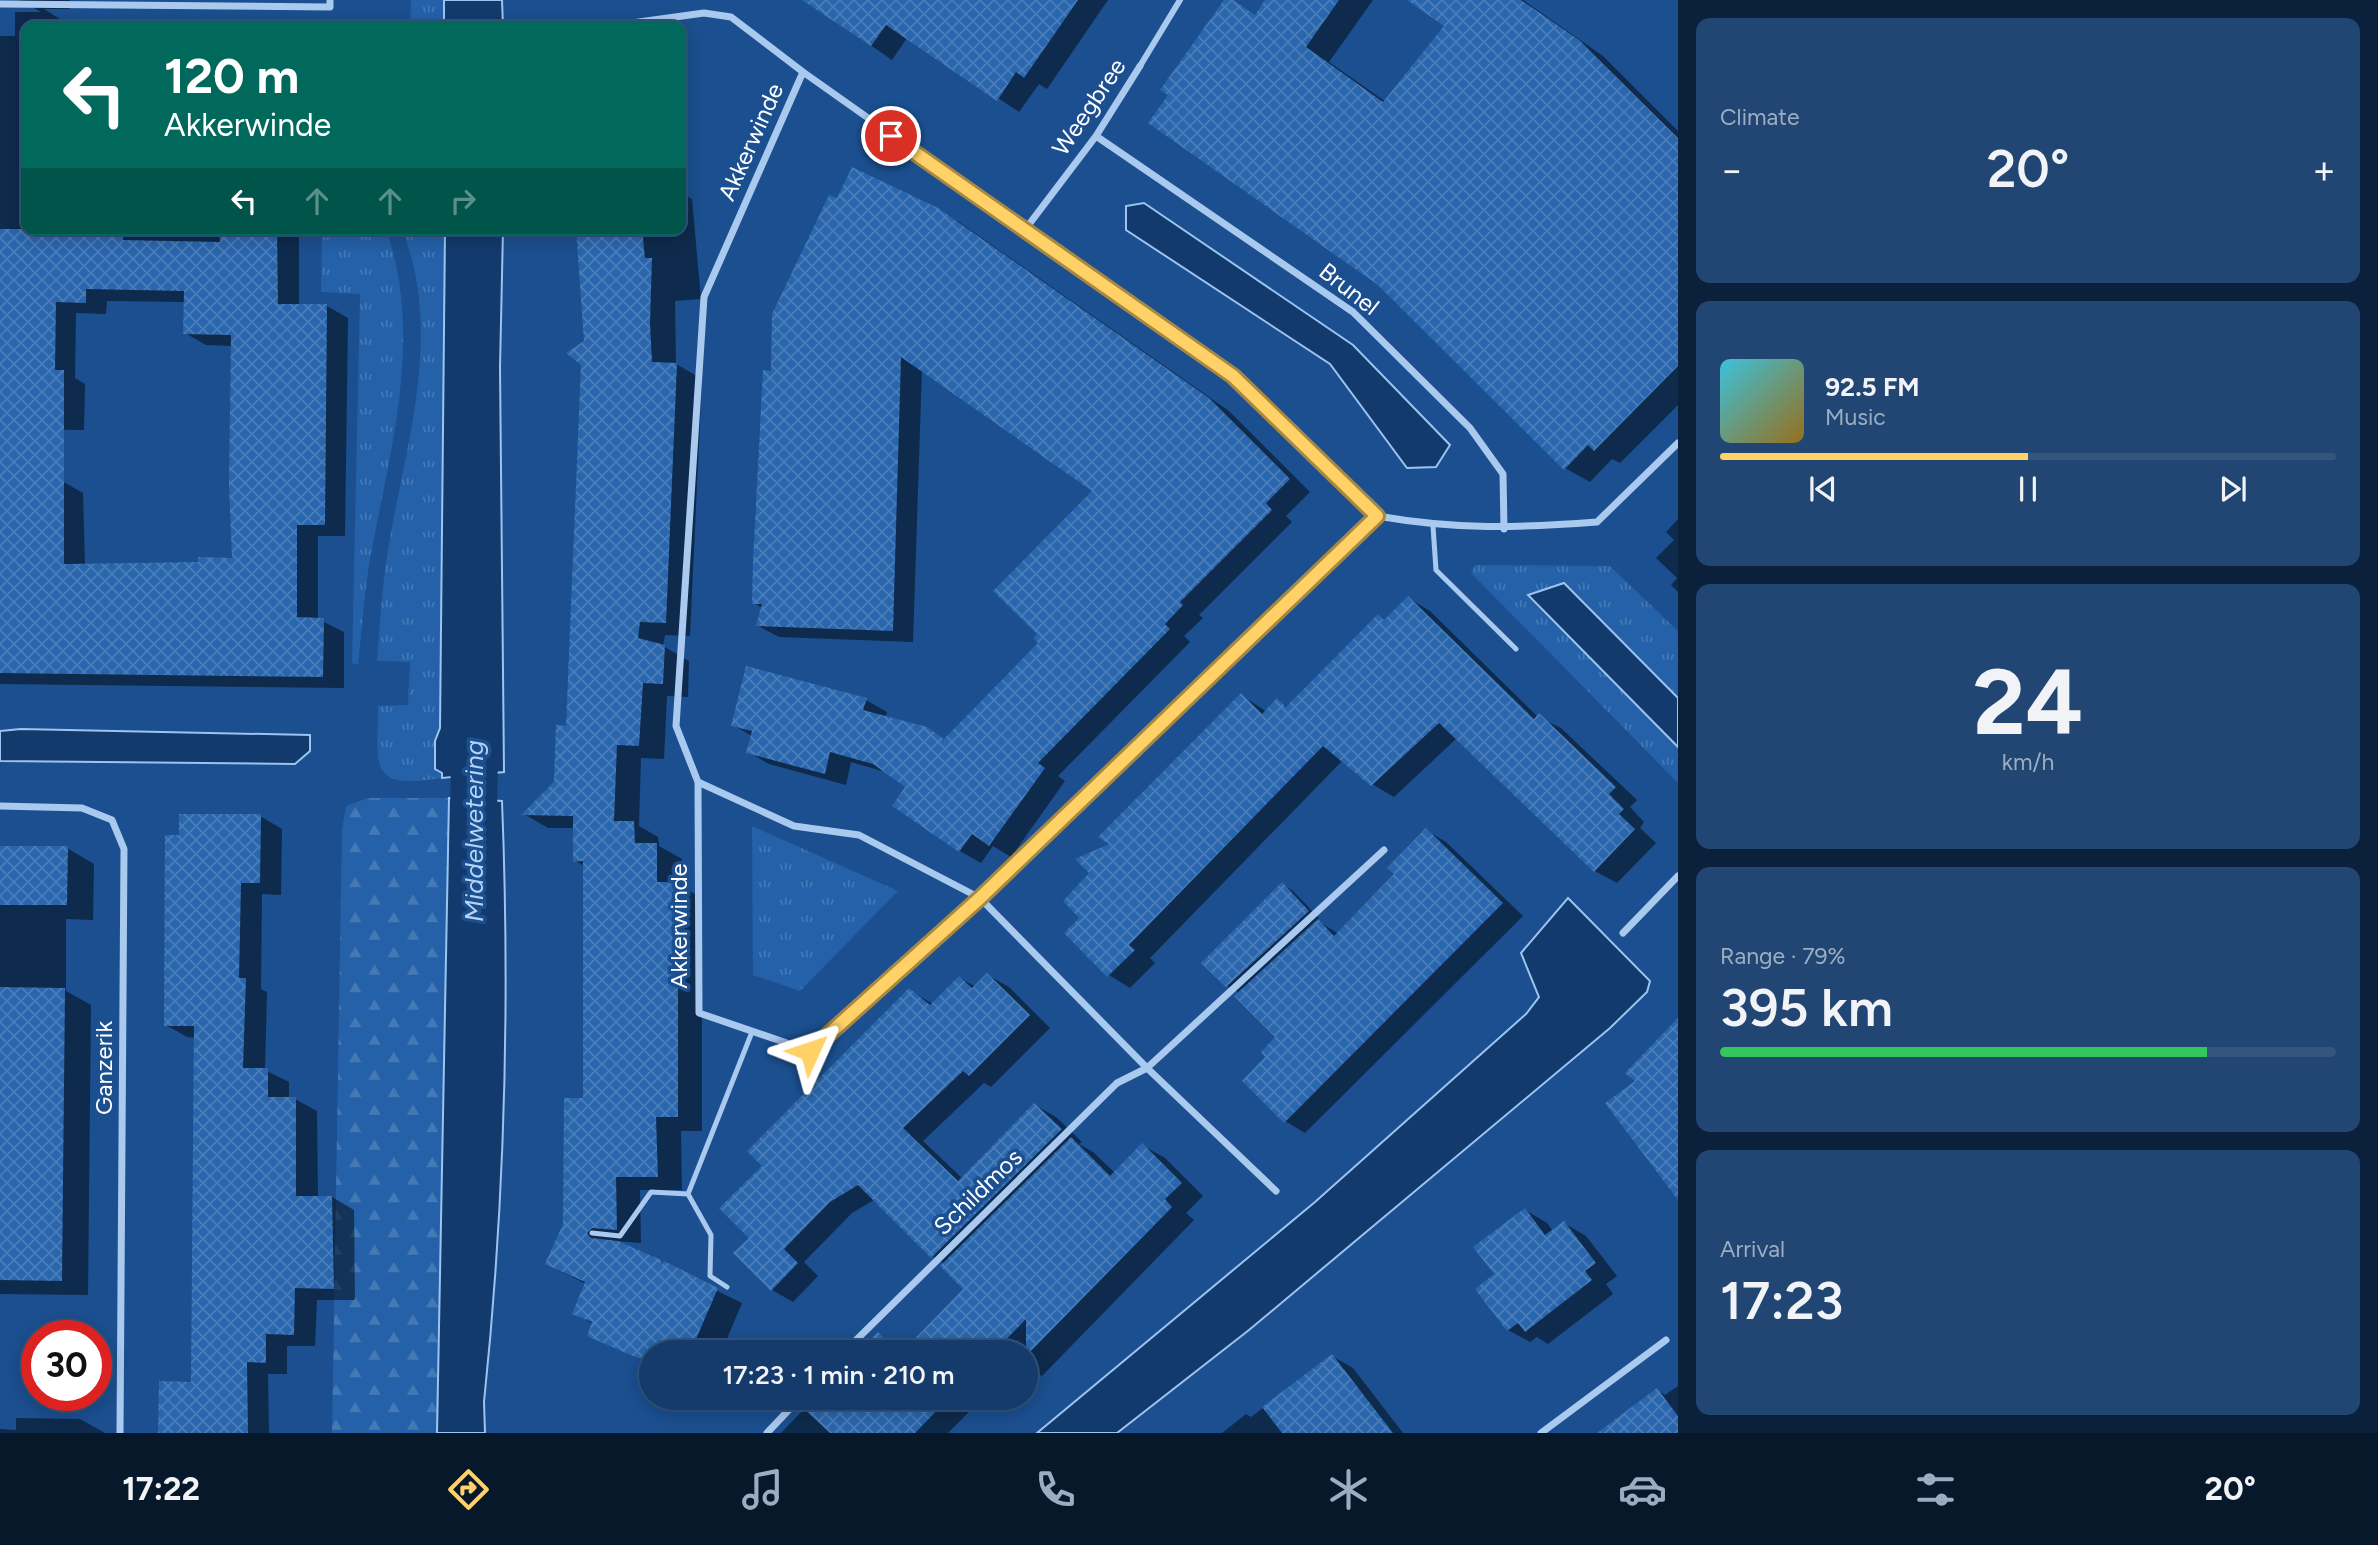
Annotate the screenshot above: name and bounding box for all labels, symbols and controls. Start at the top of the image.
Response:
text: 120 m [164,46,299,105]
icon: left [49,49,140,140]
street label: Weegbree [1046,53,1132,161]
street label: Akkerwinde [712,79,789,205]
text: Climate [1720,103,1799,131]
text: Akkerwinde [164,106,331,144]
pin [861,106,921,166]
icon: arrive [872,117,910,155]
text: 20° [1987,138,2069,200]
text: − [1720,147,1744,193]
text: + [2312,147,2336,193]
icon: left [225,182,263,220]
icon: ahead [298,182,336,220]
icon: ahead [371,182,409,220]
icon: right [444,182,482,220]
street label: Brunel [1314,256,1385,321]
text: 92.5 FM [1825,371,1920,403]
text: Music [1825,403,1886,431]
icon: previous [1804,470,1842,508]
icon: pause [2009,470,2047,508]
icon: next [2214,470,2252,508]
text: 24 [1973,648,2083,757]
water label: Middelwetering [458,740,490,922]
text: km/h [2002,748,2054,776]
street label: Akkerwinde [664,863,693,989]
text: Range · 79% [1720,942,1846,970]
text: 395 km [1720,977,1893,1039]
position arrow [773,1014,847,1088]
street label: Ganzerik [89,1021,118,1115]
street label: Schildmos [927,1142,1028,1241]
text: Arrival [1720,1235,1785,1263]
text: 17:23 [1720,1270,1843,1332]
speed limit sign: 30 [21,1320,112,1411]
text: 17:23 · 1 min · 210 m [722,1359,955,1391]
icon: directions [444,1465,493,1514]
icon: music [738,1465,787,1514]
icon: phone [1031,1465,1080,1514]
icon: climate [1324,1465,1373,1514]
icon: car [1618,1465,1667,1514]
icon: filters [1911,1465,1960,1514]
text: 17:22 [122,1470,200,1508]
text: 20° [2204,1470,2256,1508]

